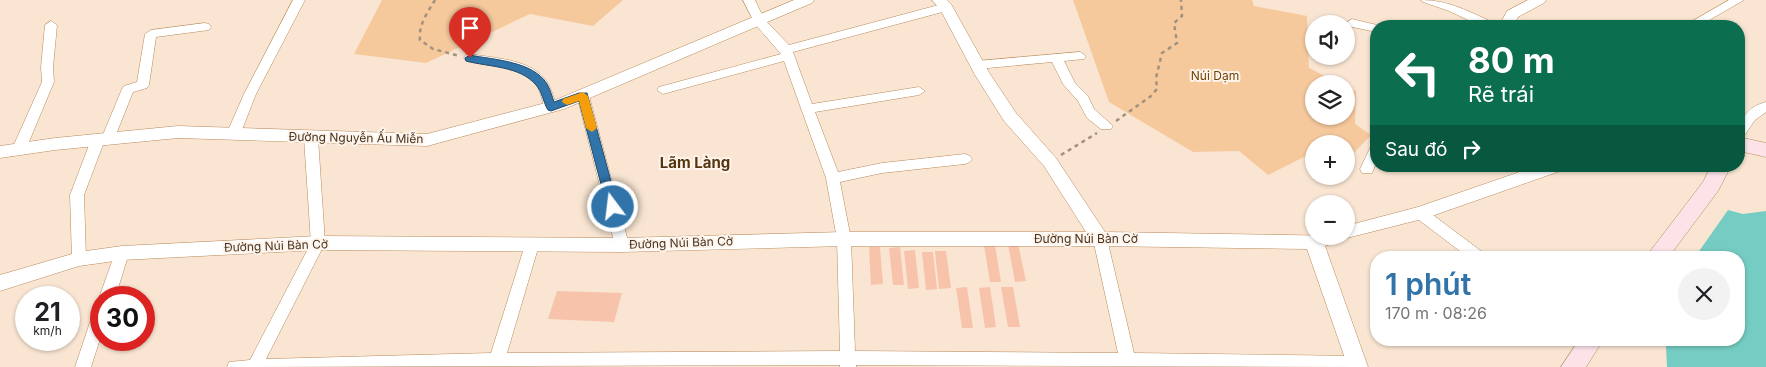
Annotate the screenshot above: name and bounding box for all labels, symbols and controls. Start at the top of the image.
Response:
pin [449,7,491,58]
icon: arrive [456,14,484,42]
map controls [1305,15,1355,245]
button: sound [1305,15,1355,65]
text: 80 m [1468,39,1555,81]
icon: left [1385,40,1450,105]
park label: Núi Dạm [1191,68,1239,83]
button: layers [1305,75,1355,125]
text: Rẽ trái [1468,81,1534,107]
street label: Đường Nguyễn Ấu Miễn [289,127,424,146]
button: + [1305,135,1355,185]
icon: right [1457,135,1485,163]
text: Sau đó [1385,138,1447,161]
district label: Lãm Làng [660,153,730,172]
position arrow [586,180,638,232]
button: − [1305,195,1355,245]
street label: Đường Núi Bàn Cờ [1034,231,1138,246]
street label: Đường Núi Bàn Cờ [629,233,733,252]
street label: Đường Núi Bàn Cờ [224,236,328,255]
text: 1 phút [1385,266,1471,302]
button: close [1678,268,1730,320]
speed limit sign: 30 [90,286,155,351]
text: 21 [34,297,61,327]
text: 170 m · 08:26 [1385,303,1487,323]
text: km/h [33,323,62,338]

